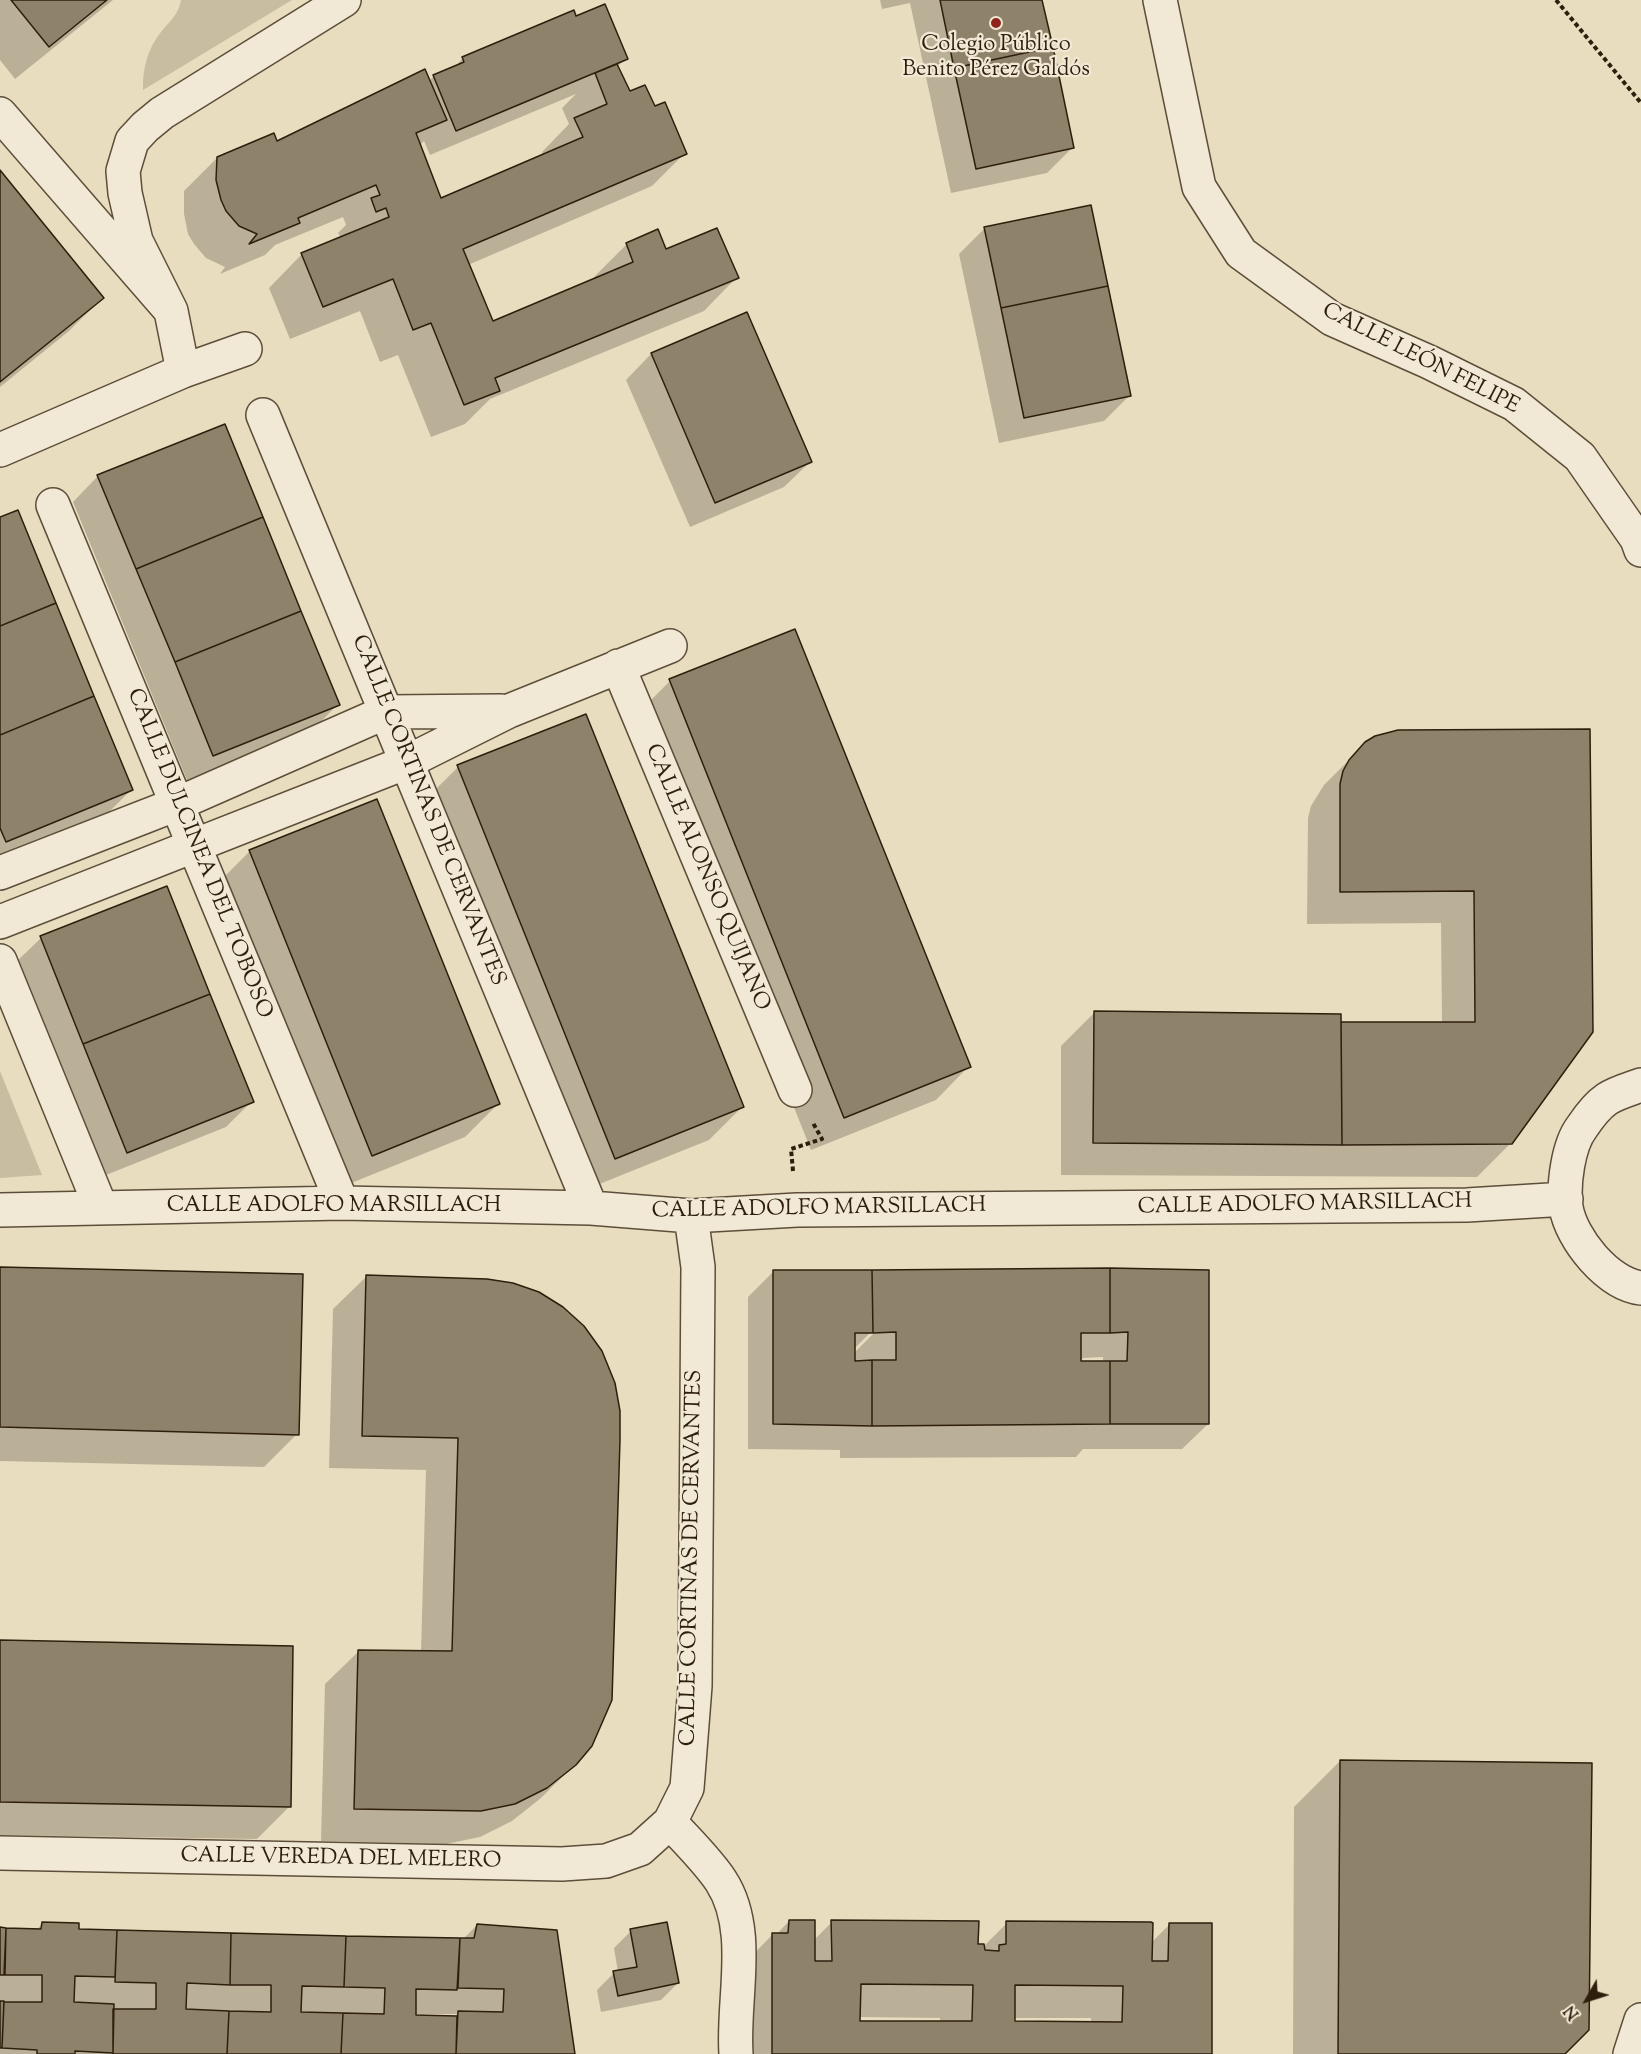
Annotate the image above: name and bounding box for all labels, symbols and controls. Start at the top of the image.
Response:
marker: Colegio Público Benito Pérez Galdós [989,16,1003,30]
place label: Colegio Público Benito Pérez Galdós [902,33,1090,84]
street label: CALLE LEÓN FELIPE [1317,299,1523,421]
street label: CALLE CORTINAS DE CERVANTES [344,632,510,990]
street label: CALLE DULCINEA DEL TOBOSO [120,685,276,1023]
street label: CALLE ALONSO QUIJANO [638,741,774,1015]
street label: CALLE ADOLFO MARSILLACH [1138,1190,1472,1222]
street label: CALLE ADOLFO MARSILLACH [167,1194,501,1220]
street label: CALLE ADOLFO MARSILLACH [652,1194,986,1226]
street label: CALLE CORTINAS DE CERVANTES [677,1370,709,1746]
street label: CALLE VEREDA DEL MELERO [180,1844,502,1876]
north arrow [1557,1970,1617,2030]
text: N [1560,1999,1586,2024]

